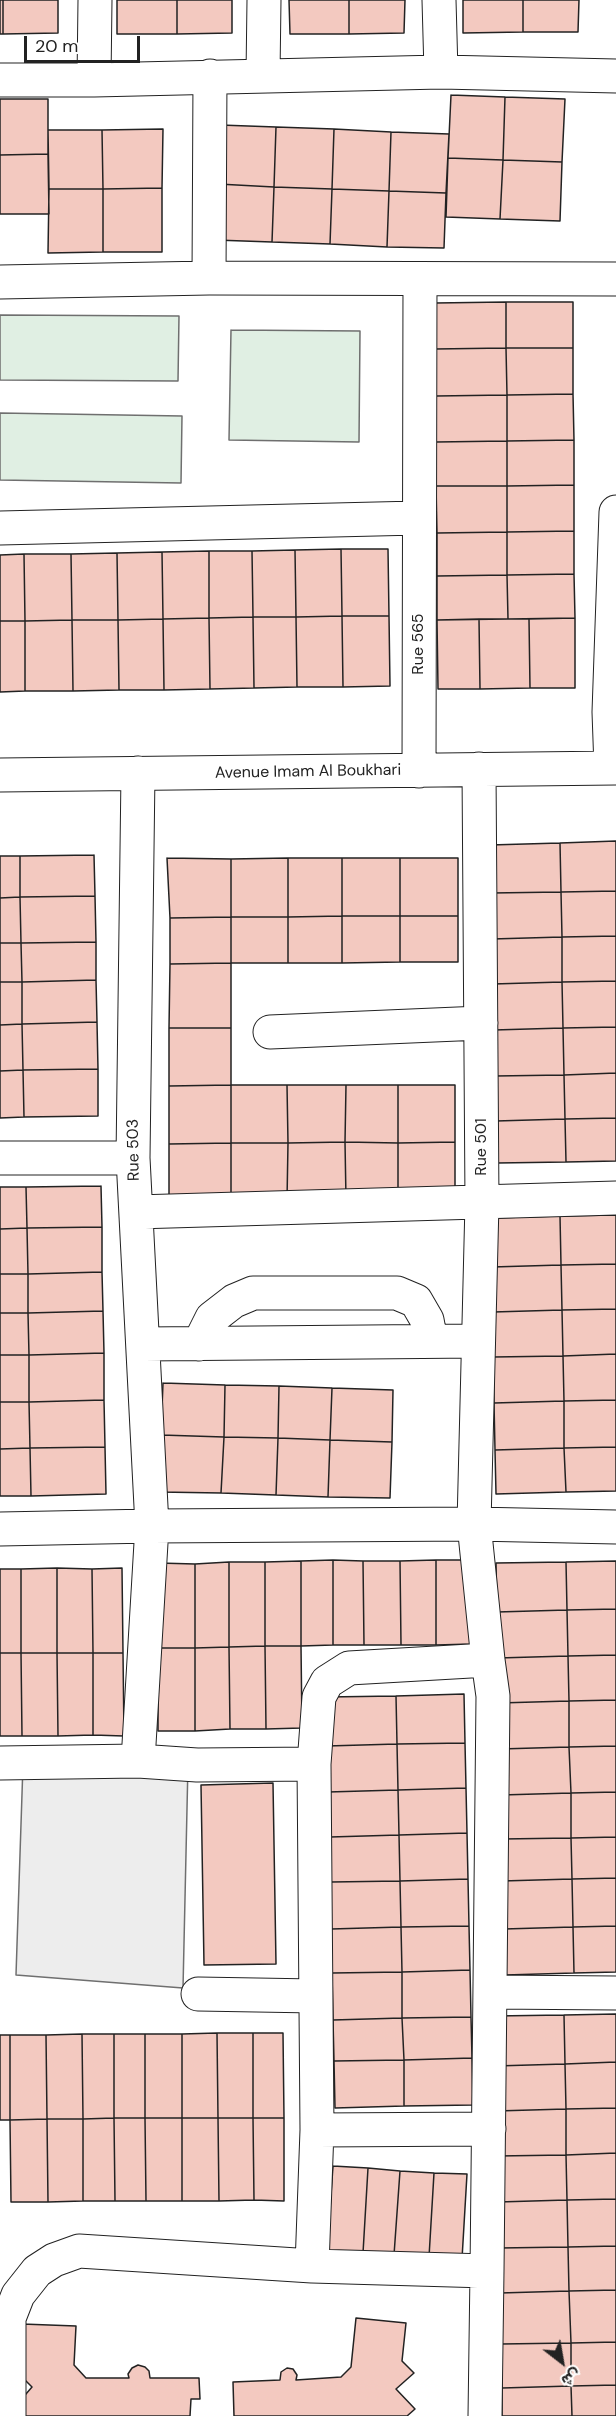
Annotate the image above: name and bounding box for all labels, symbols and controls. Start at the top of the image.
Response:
scale bar [27,24,142,62]
text: 20 m [35,34,78,58]
street label: Rue 565 [409,613,429,675]
street label: Avenue Imam Al Boukhari [215,761,401,783]
street label: Rue 501 [472,1118,492,1176]
street label: Rue 503 [124,1119,144,1181]
north arrow [532,2332,592,2392]
text: ش [558,2364,585,2392]

